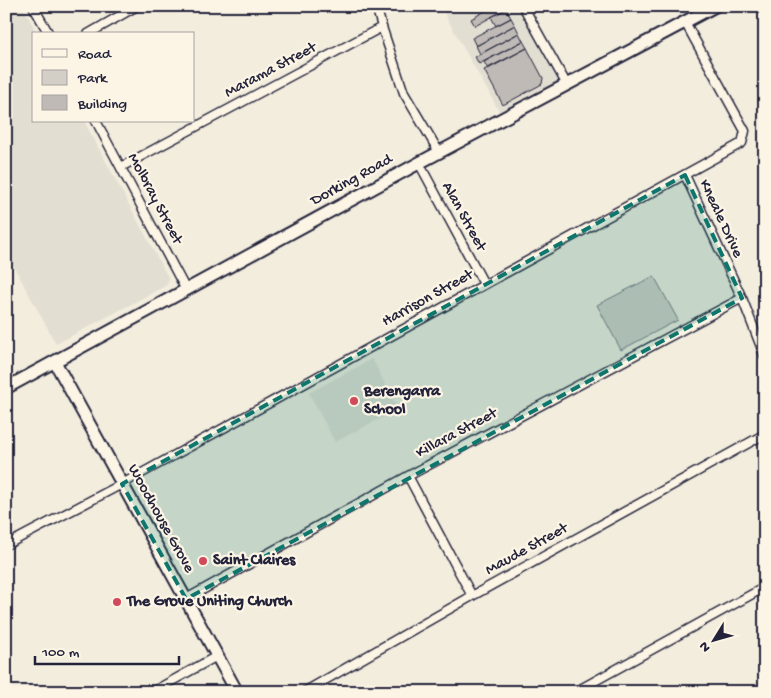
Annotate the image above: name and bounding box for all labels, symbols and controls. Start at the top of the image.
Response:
legend [32,32,195,122]
street label: Marama Street [222,38,321,103]
text: Road [78,46,112,64]
text: Park [77,70,108,88]
text: Building [77,96,127,114]
street label: Molbray Street [122,150,187,249]
street label: Dorking Road [307,150,398,212]
street label: Kneale Drive [694,177,747,262]
street label: Alan Street [436,179,490,256]
street label: Harrison Street [379,265,478,332]
place label: Berengarra School [363,383,441,420]
marker: Berengarra School [348,395,360,407]
street label: Killara Street [413,404,502,463]
street label: Woodhouse Grove [122,461,198,577]
street label: Maude Street [482,519,573,581]
place label: Saint Claires [213,552,296,571]
marker: Saint Claires [197,555,209,567]
place label: The Grove Uniting Church [125,593,293,612]
marker: The Grove Uniting Church [111,596,123,608]
north arrow [688,616,738,666]
scale bar [35,633,179,665]
text: N [696,638,715,655]
text: 100 m [41,644,80,662]

